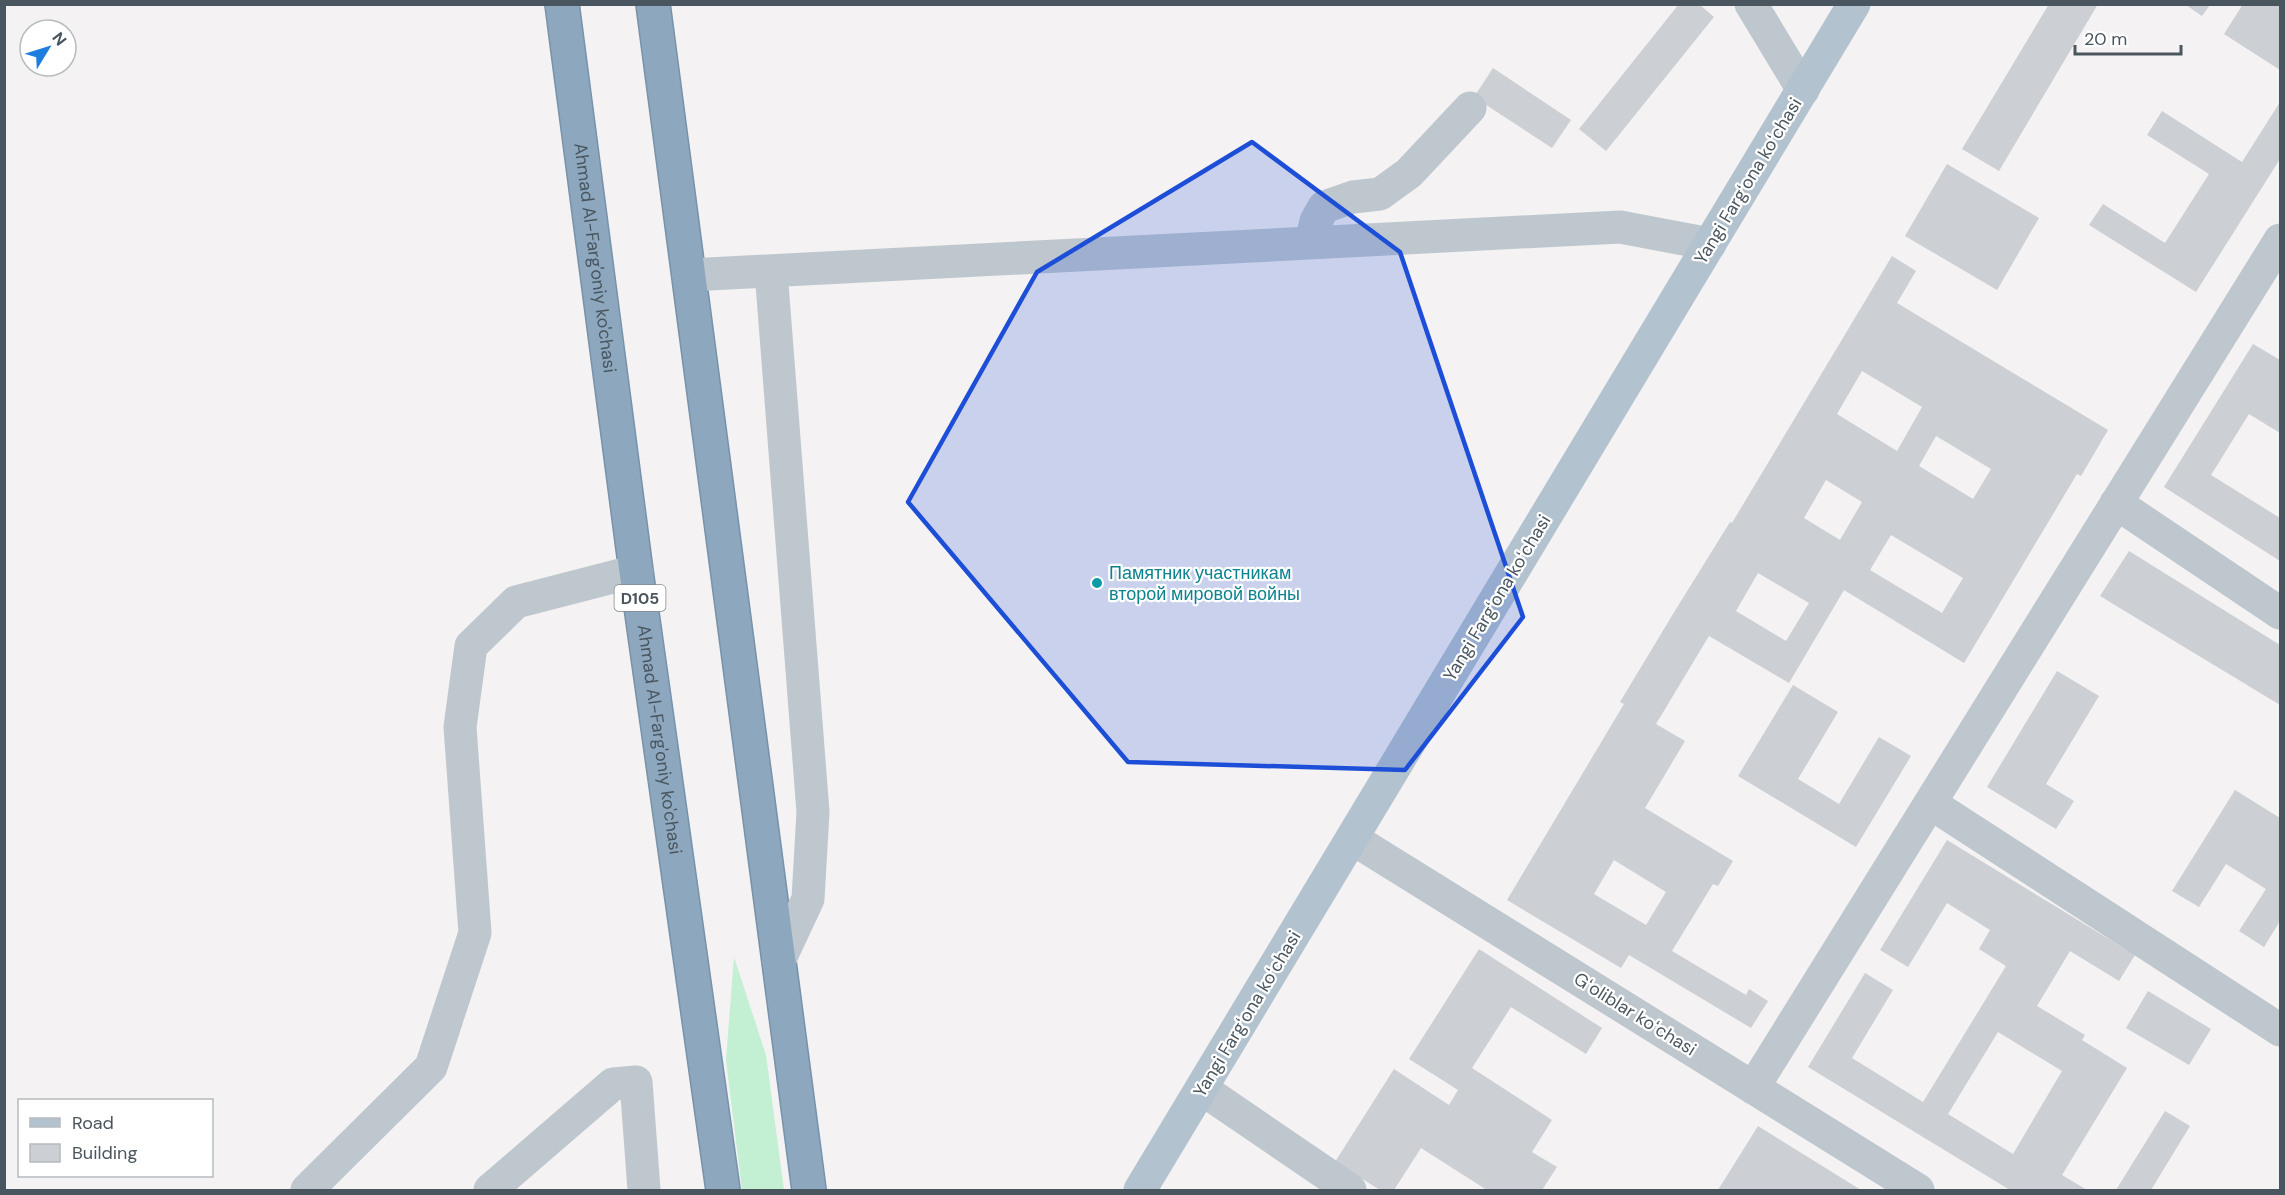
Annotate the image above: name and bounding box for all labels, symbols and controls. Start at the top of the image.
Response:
north arrow [18,18,78,78]
scale bar [2075,18,2182,56]
text: 20 m [2084,27,2127,51]
text: N [48,28,71,50]
street label: Yangi Fargʻona koʻchasi [1689,93,1807,269]
street label: Ahmad Al-Farg'oniy ko'chasi [568,141,622,374]
street label: Yangi Fargʻona koʻchasi [1438,510,1556,686]
place label: Памятник участникам второй мировой войны [1109,561,1300,606]
marker: Памятник участникам второй мировой войны [1090,576,1104,590]
road number: D105 [614,585,666,611]
street label: Ahmad Al-Farg'oniy ko'chasi [632,623,688,856]
street label: Yangi Fargʻona koʻchasi [1188,926,1306,1102]
street label: Gʻoliblar koʻchasi [1569,967,1701,1061]
legend [18,1099,213,1177]
text: Road [72,1111,114,1135]
text: Building [72,1141,137,1165]

